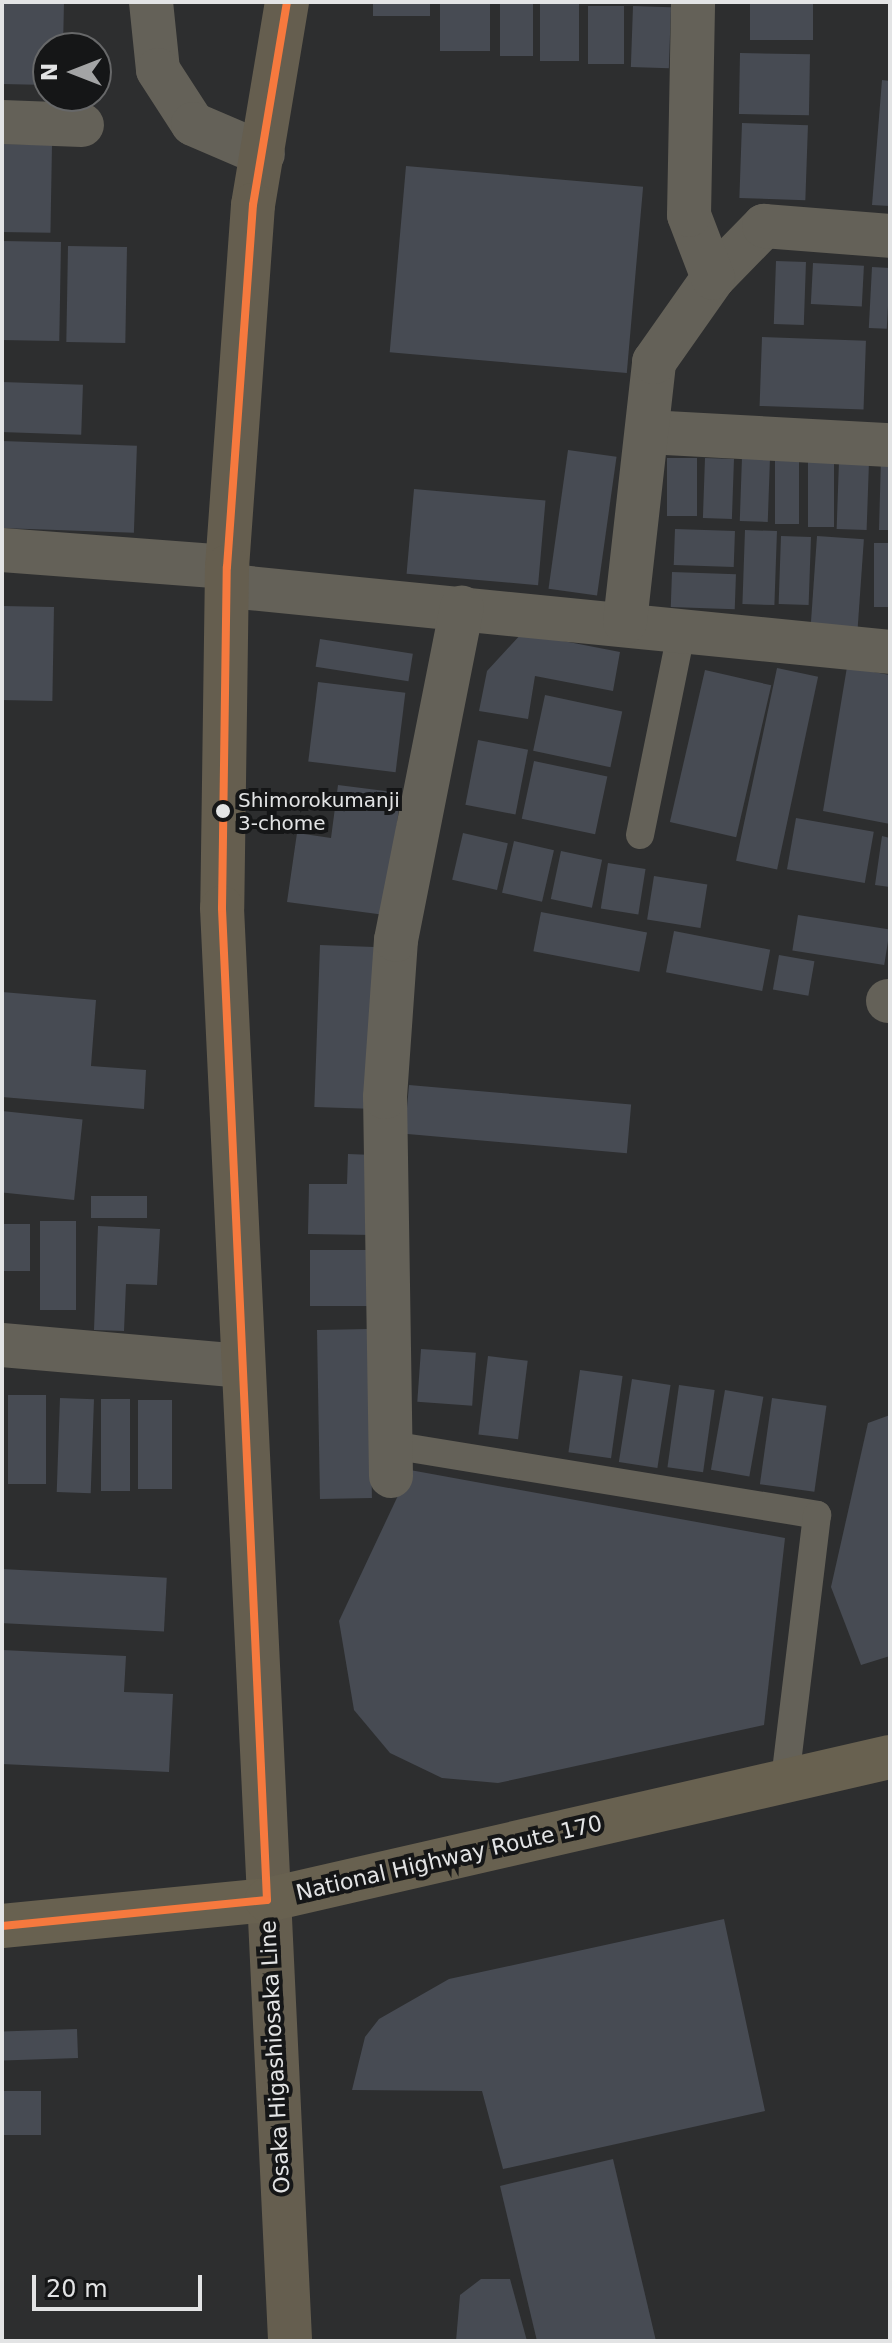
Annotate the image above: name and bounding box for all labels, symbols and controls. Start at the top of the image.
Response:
north arrow [32,32,112,112]
text: N [37,63,62,81]
place label: Shimorokumanji 3-chome [238,788,400,835]
marker: Shimorokumanji 3-chome [215,803,231,819]
street label: National Highway Route 170 [293,1810,605,1906]
street label: Osaka Higashiosaka Line [255,1920,295,2194]
scale bar [36,2259,206,2309]
text: 20 m [46,2275,108,2303]

